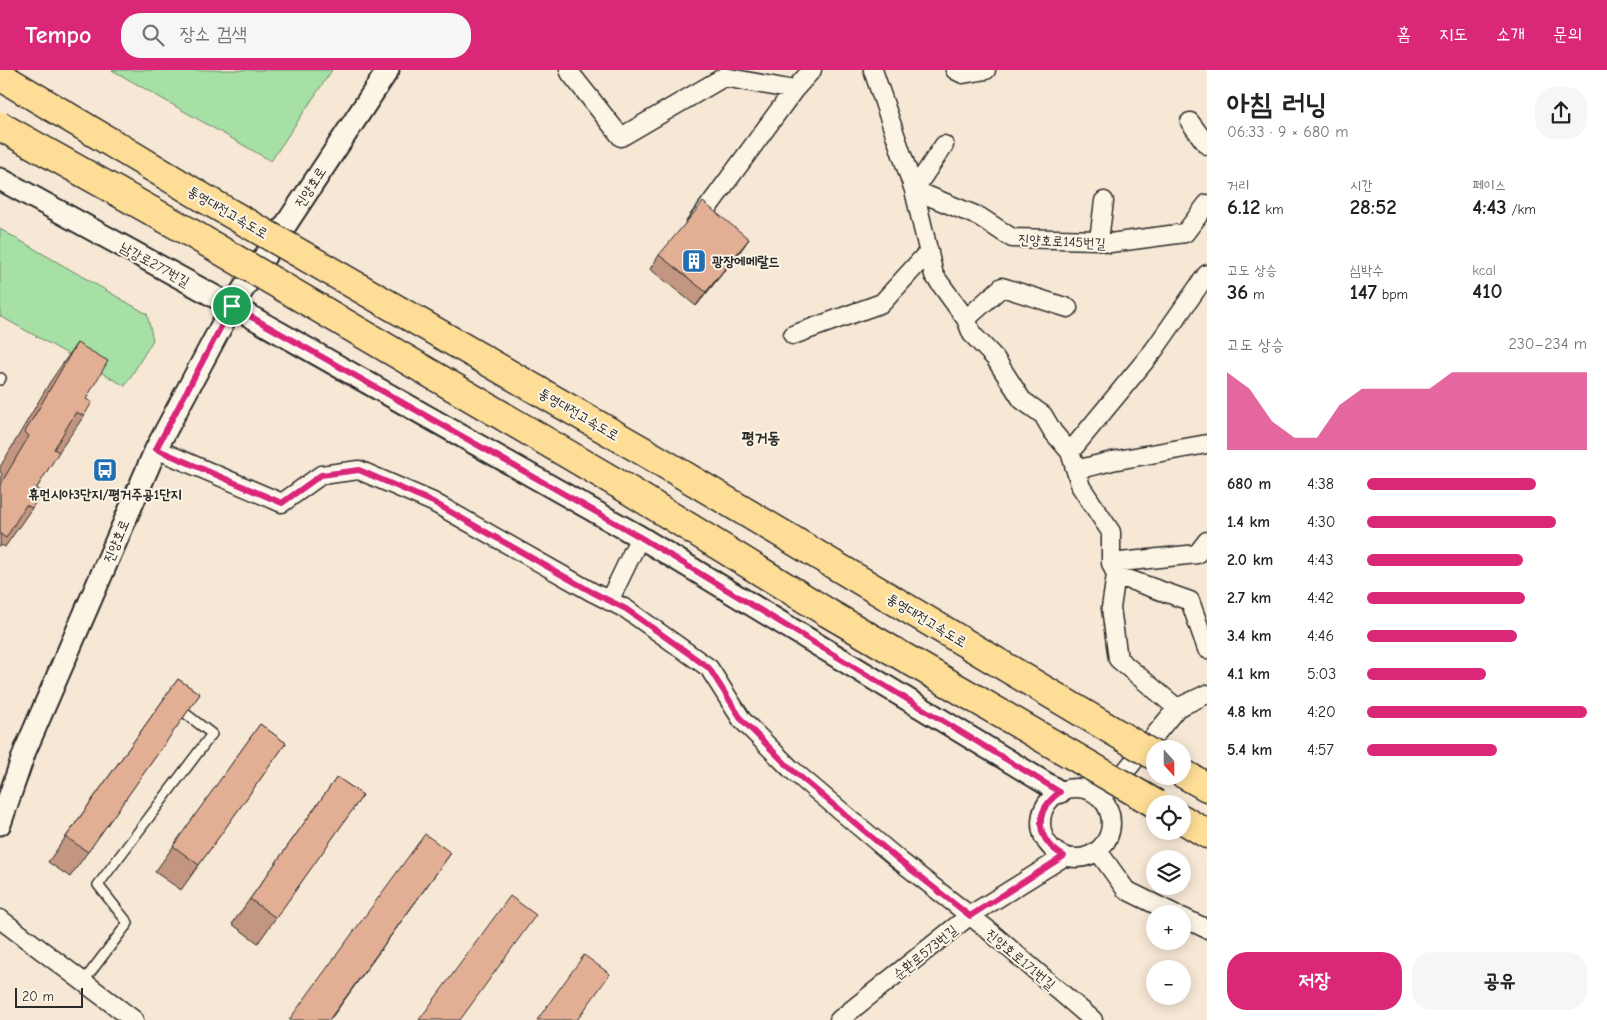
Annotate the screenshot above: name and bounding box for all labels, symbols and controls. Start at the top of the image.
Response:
search box [121,13,471,58]
text: Tempo [25,21,91,49]
icon: search [139,21,167,49]
text: 장소 검색 [179,23,247,45]
text: 홈 [1397,24,1411,45]
text: 지도 [1439,24,1468,45]
text: 소개 [1496,24,1525,45]
text: 문의 [1553,24,1582,45]
button: share [1535,87,1587,139]
text: 아침 러닝 [1227,88,1327,120]
text: 06:33 · 9 × 680 m [1227,123,1348,141]
street label: 진양호로 [291,164,330,211]
text: 거리 [1227,177,1250,194]
text: 시간 [1350,177,1372,194]
text: 페이스 [1472,177,1506,194]
street label: 통영대전고속도로 [184,183,271,242]
text: 6.12 [1227,195,1261,219]
text: 28:52 [1350,195,1397,219]
text: 4:43 [1472,195,1507,219]
text: km [1261,201,1284,218]
text: /km [1507,201,1536,218]
street label: 진양호로145번길 [1018,231,1107,252]
street label: 남강로277번길 [117,238,193,291]
building icon: 광장에메랄드 [681,248,707,274]
place label: 광장에메랄드 [712,253,780,270]
text: 고도 상승 [1227,262,1277,279]
text: 심박수 [1350,262,1383,279]
text: kcal [1472,262,1496,279]
text: 410 [1472,279,1502,303]
text: 36 [1227,280,1248,304]
text: 147 [1350,280,1377,304]
pin [211,285,253,327]
text: m [1248,286,1265,303]
text: bpm [1377,286,1408,303]
icon: arrive [218,292,246,320]
text: 230–234 m [1508,335,1587,353]
text: 고도 상승 [1227,336,1284,354]
street label: 통영대전고속도로 [535,385,622,444]
district label: 평거동 [742,429,780,447]
bus stop icon: 휴먼시아3단지/평거주공1단지 [92,457,118,483]
text: 680 m [1227,475,1271,493]
text: 4:38 [1307,475,1334,493]
place label: 휴먼시아3단지/평거주공1단지 [28,486,182,503]
text: 1.4 km [1227,513,1270,531]
text: 4:30 [1307,513,1335,531]
street label: 진양호로 [100,517,133,565]
text: 2.0 km [1227,551,1273,569]
text: 4:43 [1307,551,1333,569]
text: 2.7 km [1227,589,1271,607]
text: 4:42 [1307,589,1334,607]
street label: 통영대전고속도로 [884,590,970,651]
text: 3.4 km [1227,627,1272,645]
text: 4:46 [1307,627,1334,645]
text: 4.1 km [1227,665,1270,683]
text: 5:03 [1307,665,1336,683]
text: 4.8 km [1227,703,1272,721]
text: 4:20 [1307,703,1336,721]
north arrow [1146,740,1191,785]
map controls [1146,740,1191,1005]
text: 5.4 km [1227,741,1272,759]
text: 4:57 [1307,741,1334,759]
button: locate [1146,795,1191,840]
button: layers [1146,850,1191,895]
button: + [1146,905,1191,950]
street label: 순환로573번길 [890,921,961,983]
street label: 진양호로171번길 [983,925,1059,994]
button: 저장 [1227,952,1402,1010]
button: 공유 [1412,952,1587,1010]
button: − [1146,960,1191,1005]
scale bar [15,985,82,1008]
text: 20 m [22,988,54,1005]

